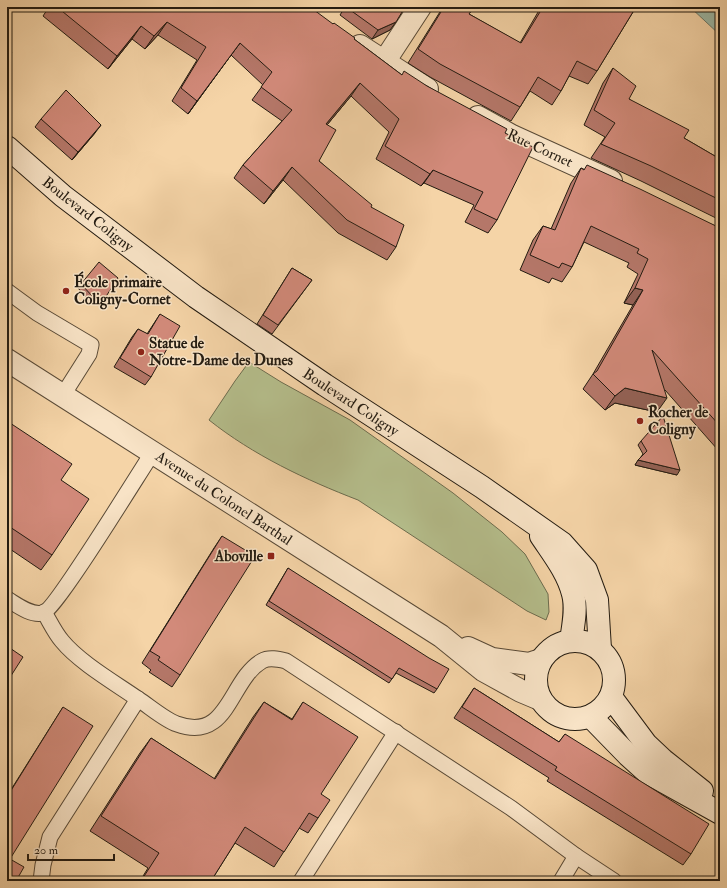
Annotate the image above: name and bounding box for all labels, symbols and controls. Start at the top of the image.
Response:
street label: Rue Cornet [504,125,576,172]
street label: Boulevard Coligny [38,173,138,256]
place label: École primaire Coligny-Cornet [74,271,171,310]
marker: École primaire Coligny-Cornet [61,286,71,296]
place label: Statue de Notre-Dame des Dunes [148,334,293,370]
marker: Statue de Notre-Dame des Dunes [136,347,146,357]
street label: Boulevard Coligny [299,364,403,441]
place label: Rocher de Coligny [648,403,709,440]
marker: Rocher de Coligny [635,416,645,426]
street label: Avenue du Colonel Barthal [151,447,296,550]
place label: Aboville [214,547,264,566]
marker: Aboville [266,551,276,561]
scale bar [28,836,114,862]
text: 20 m [34,843,59,858]

